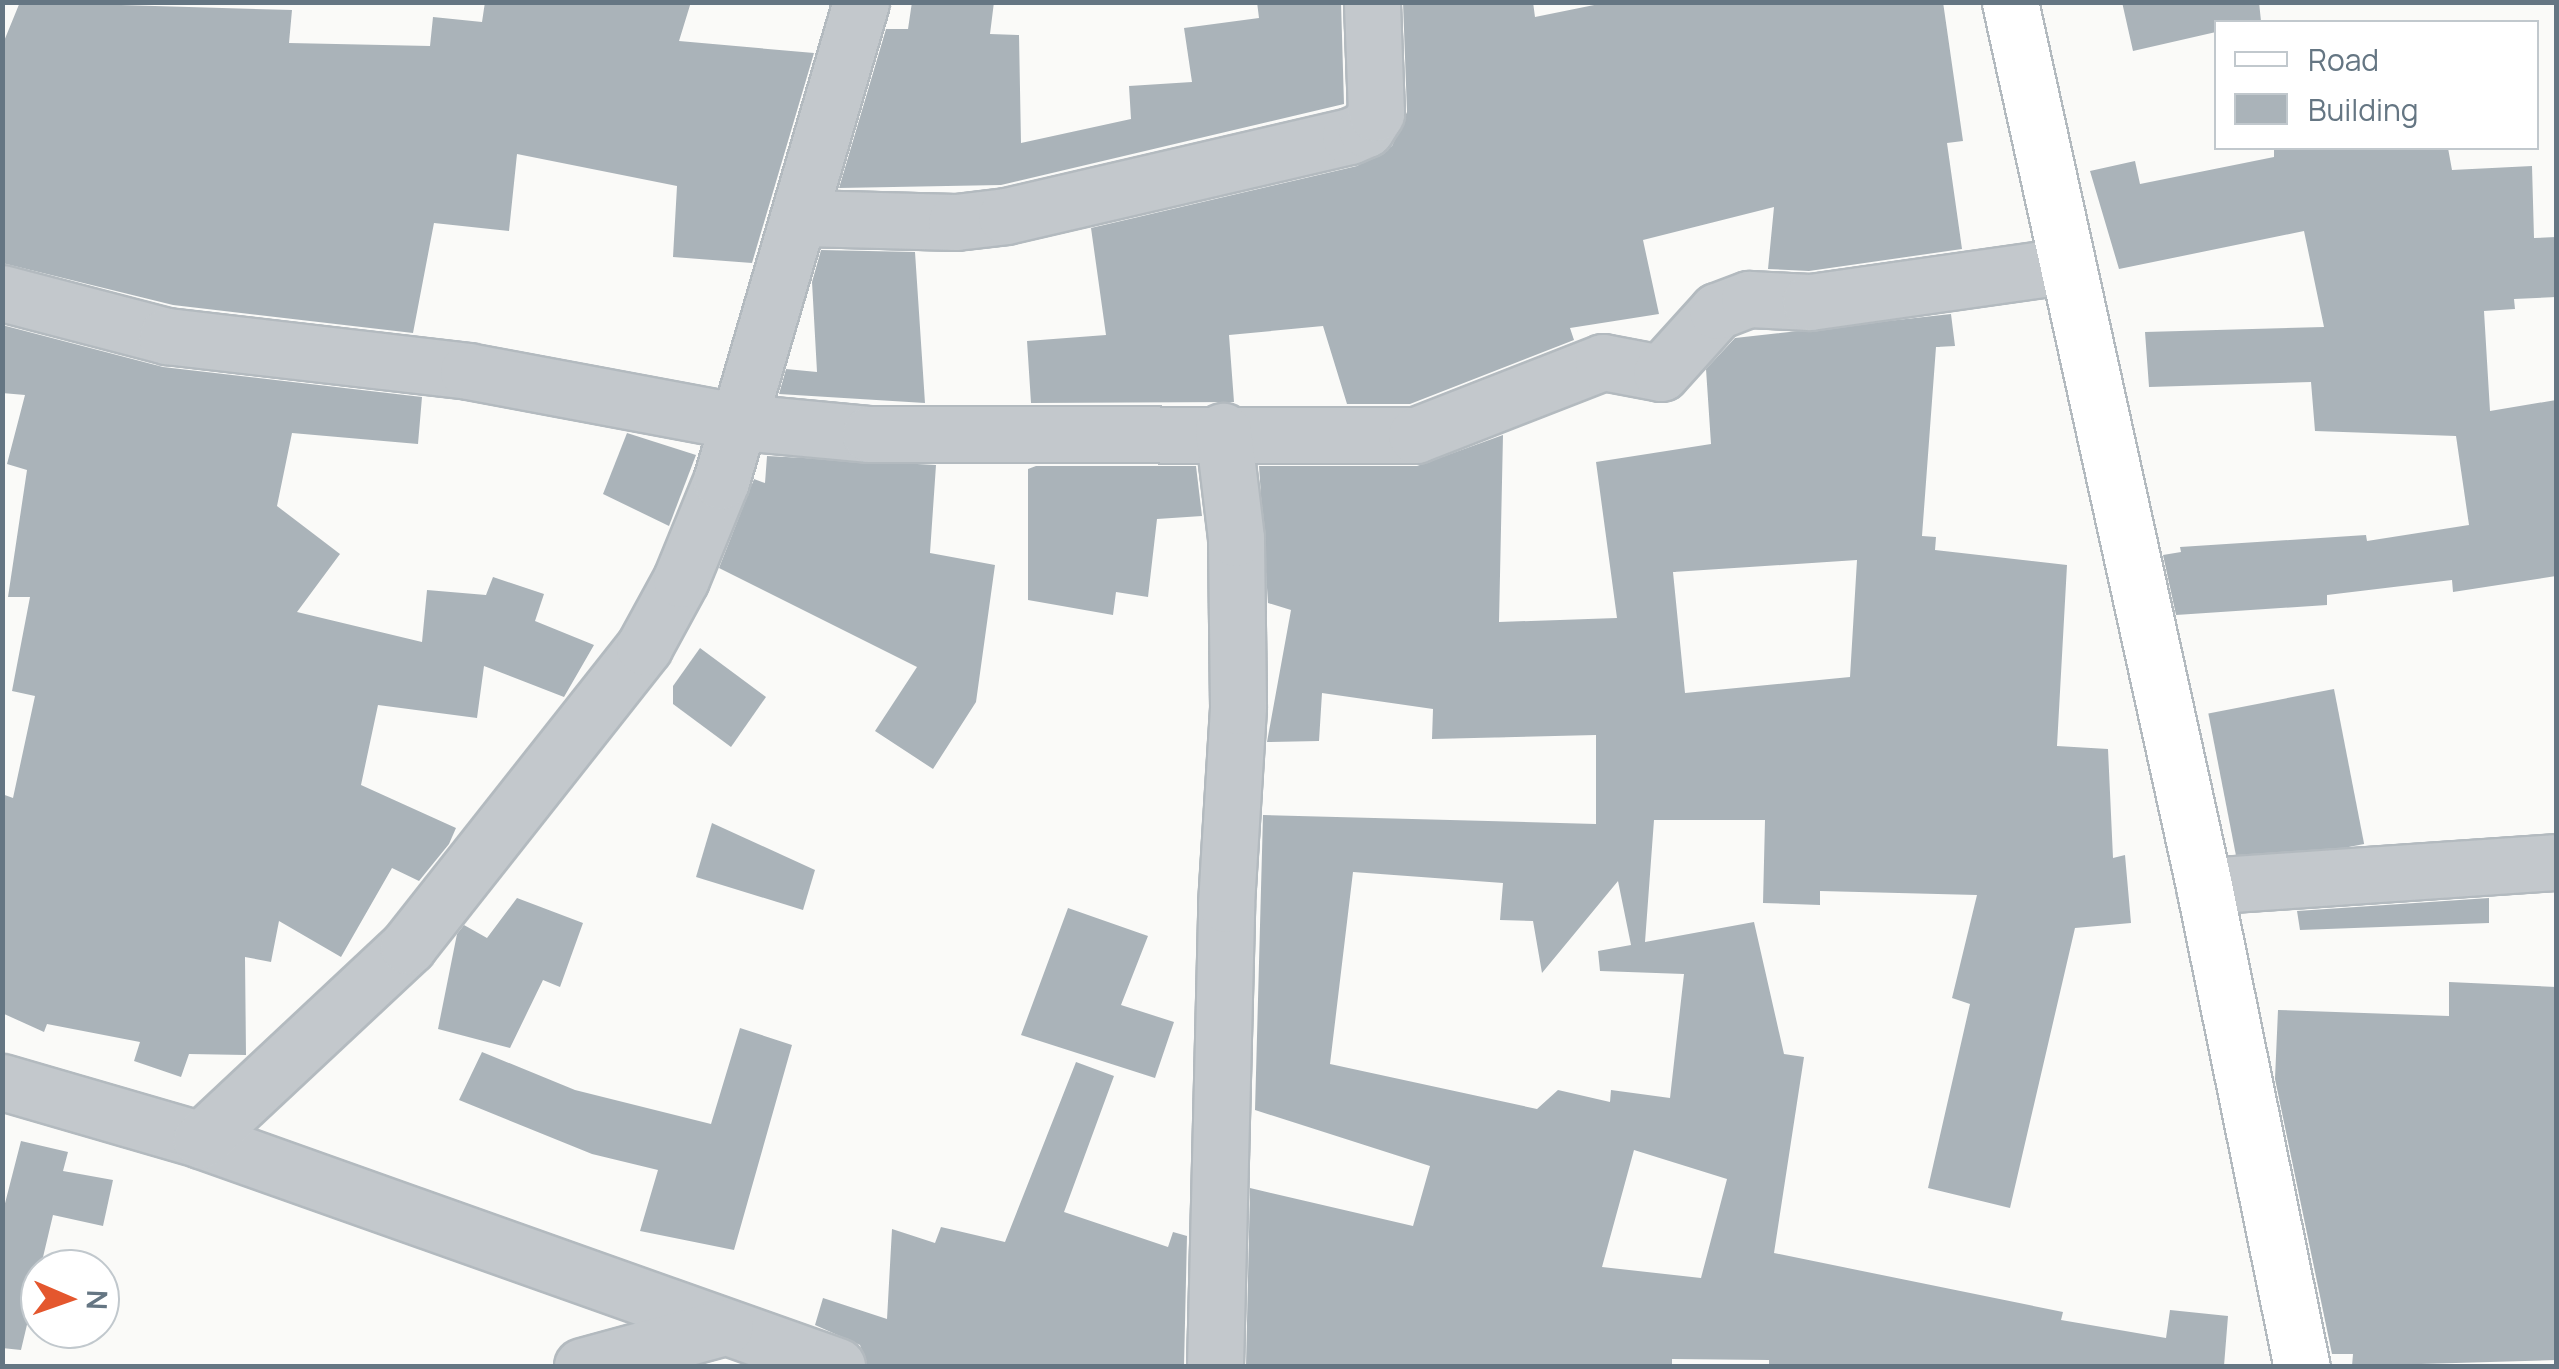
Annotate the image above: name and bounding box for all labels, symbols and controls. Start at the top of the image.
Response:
legend [2214,20,2539,150]
text: Road [2308,39,2379,80]
text: Building [2308,89,2419,130]
north arrow [20,1249,120,1349]
text: N [79,1289,117,1311]

